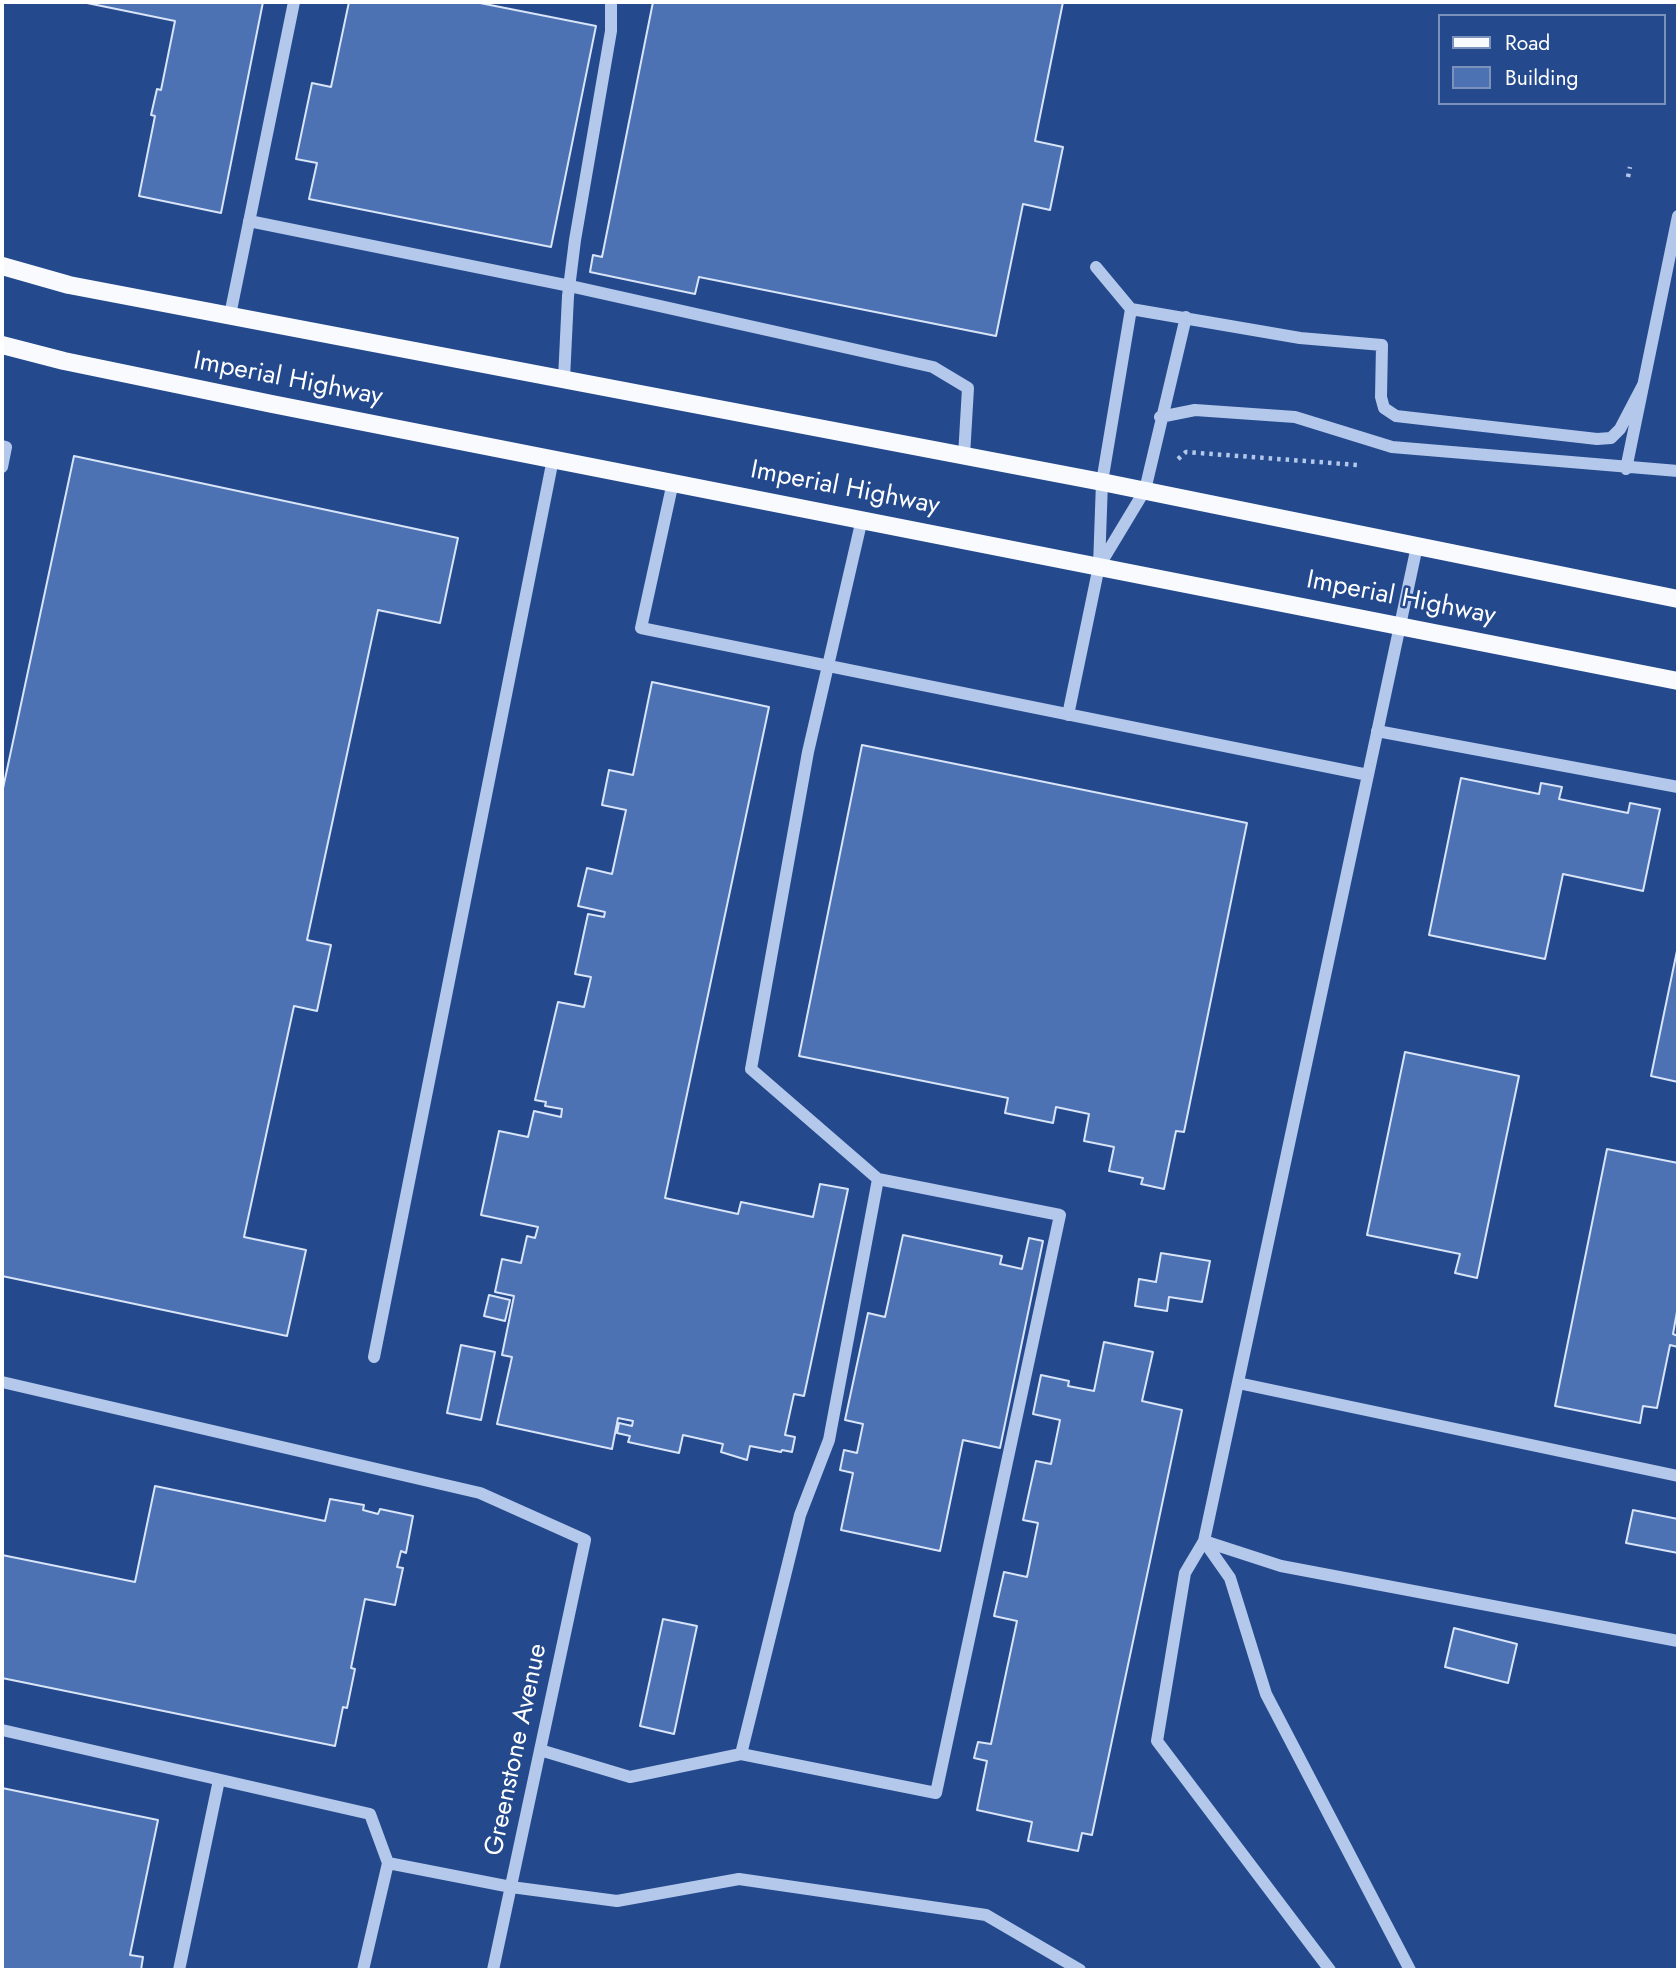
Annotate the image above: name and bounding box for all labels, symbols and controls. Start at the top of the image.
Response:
legend [1438,14,1666,105]
text: Road [1505,28,1550,58]
text: Building [1505,63,1578,93]
street label: Imperial Highway [191,346,385,414]
street label: Imperial Highway [748,455,942,523]
street label: Imperial Highway [1304,565,1498,633]
street label: Greenstone Avenue [479,1641,555,1859]

